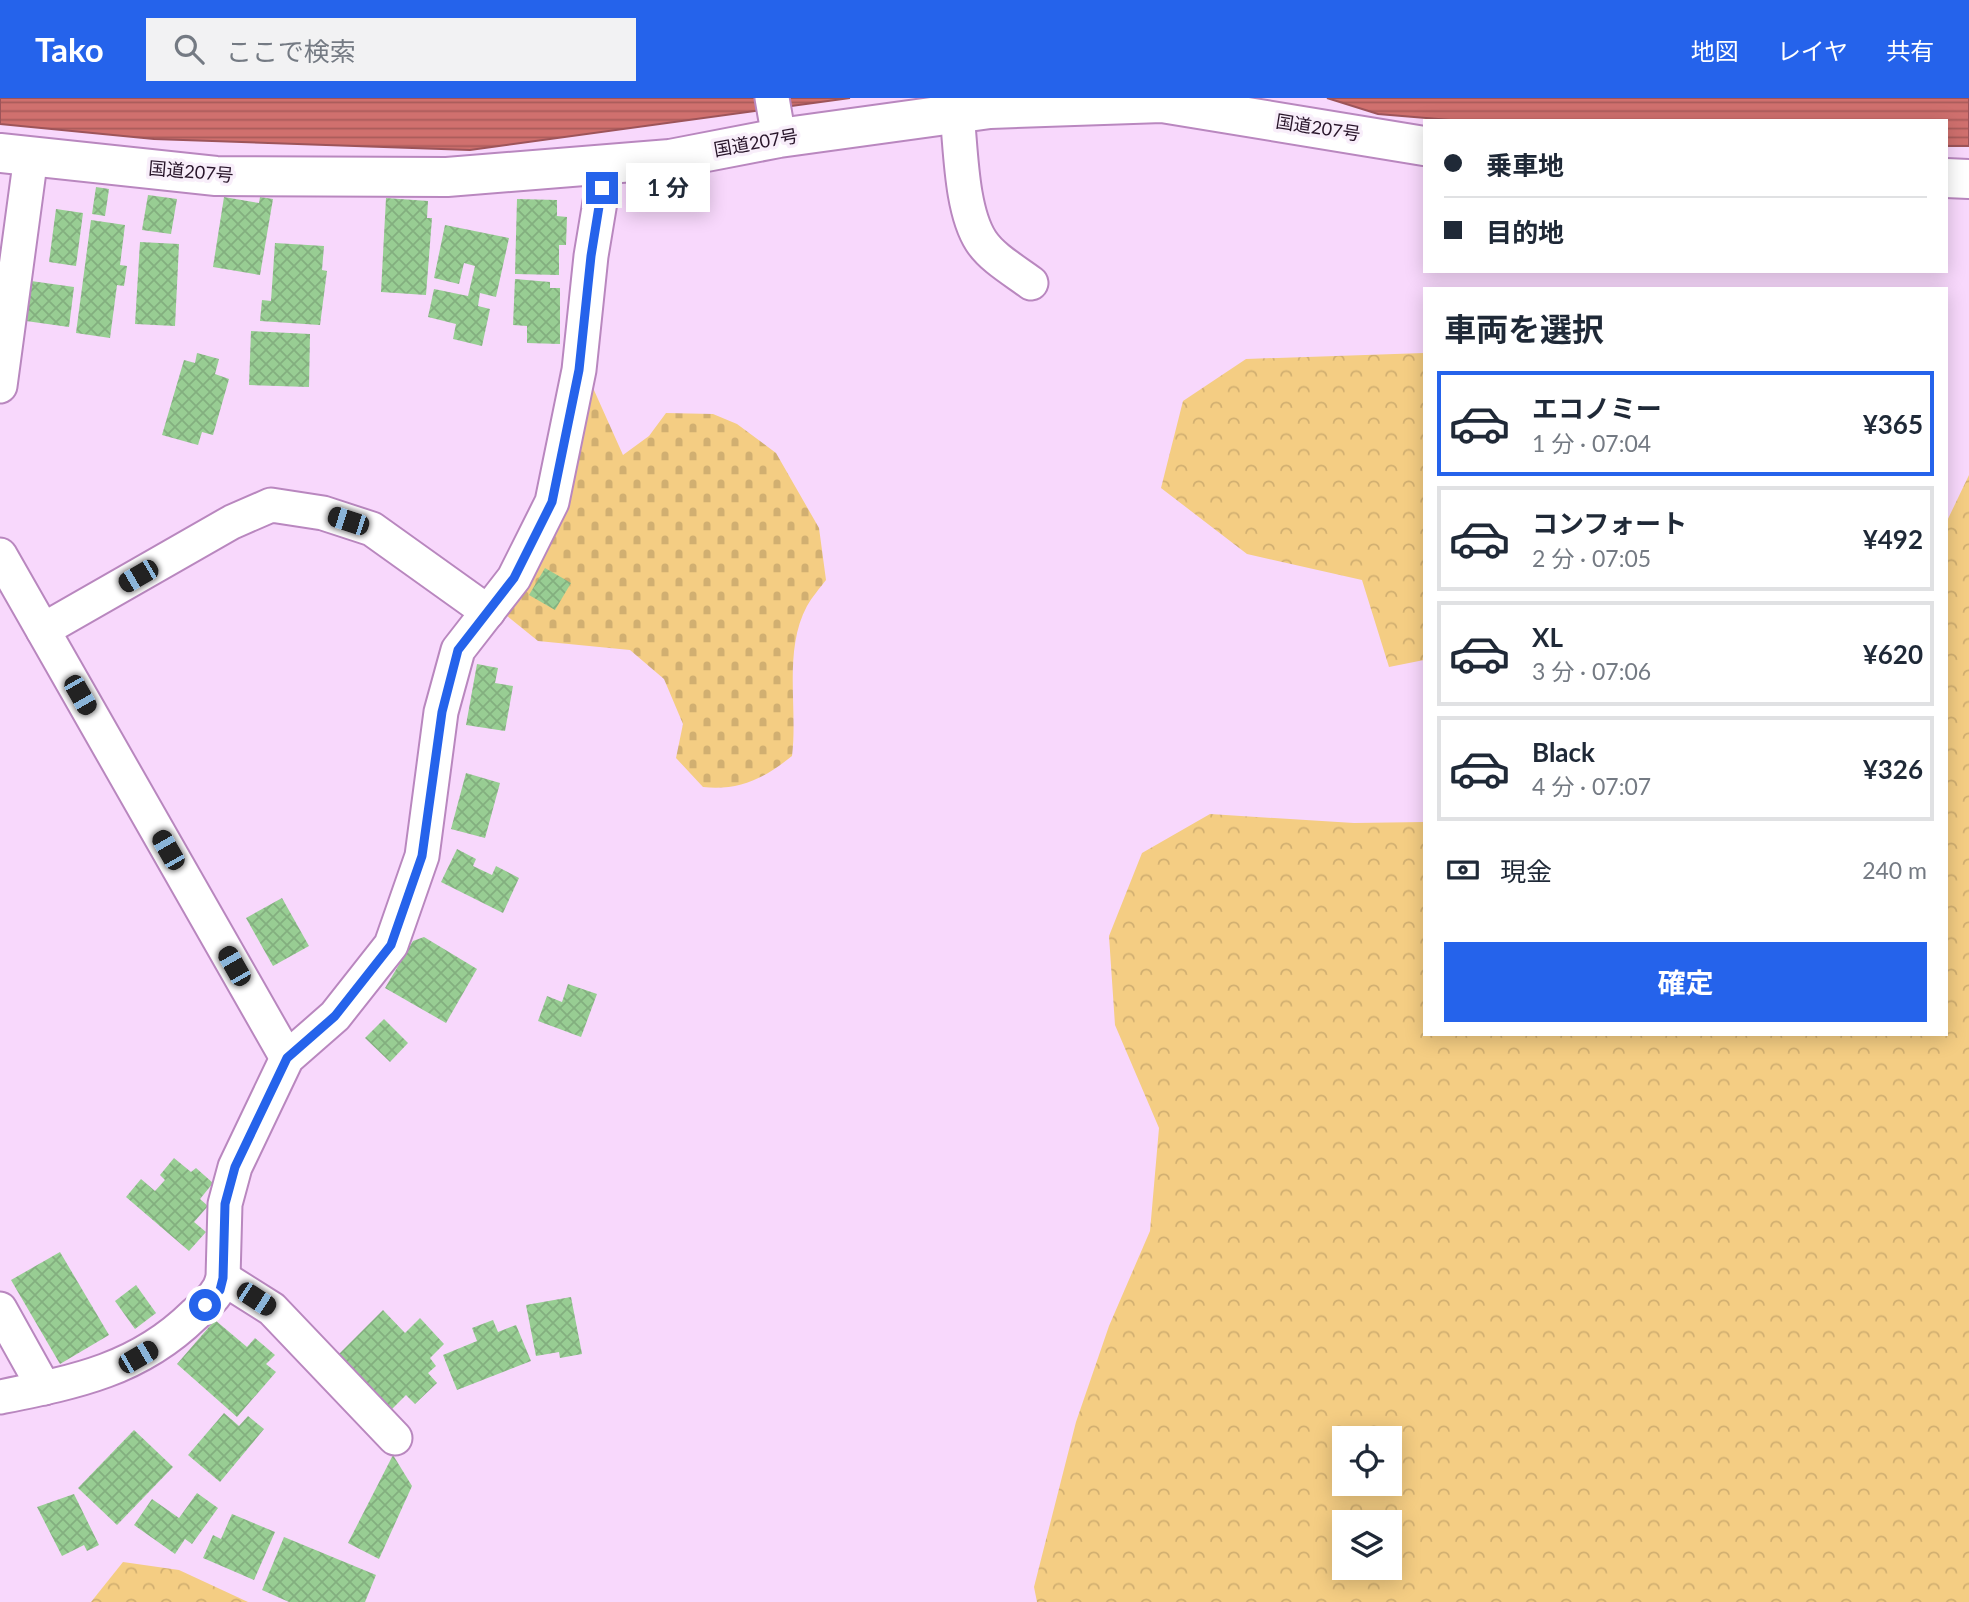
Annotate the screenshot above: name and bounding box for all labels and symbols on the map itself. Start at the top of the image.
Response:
street label: 国道207号 [1274,109,1362,145]
street label: 国道207号 [712,124,800,160]
street label: 国道207号 [148,156,235,186]
callout: 1 分 [626,164,710,212]
route end [586,172,618,204]
car [325,505,372,537]
car [115,556,162,596]
car [61,672,100,718]
car [149,827,188,873]
car [215,943,254,989]
car [233,1279,280,1319]
route start [189,1289,221,1321]
car [115,1337,162,1377]

